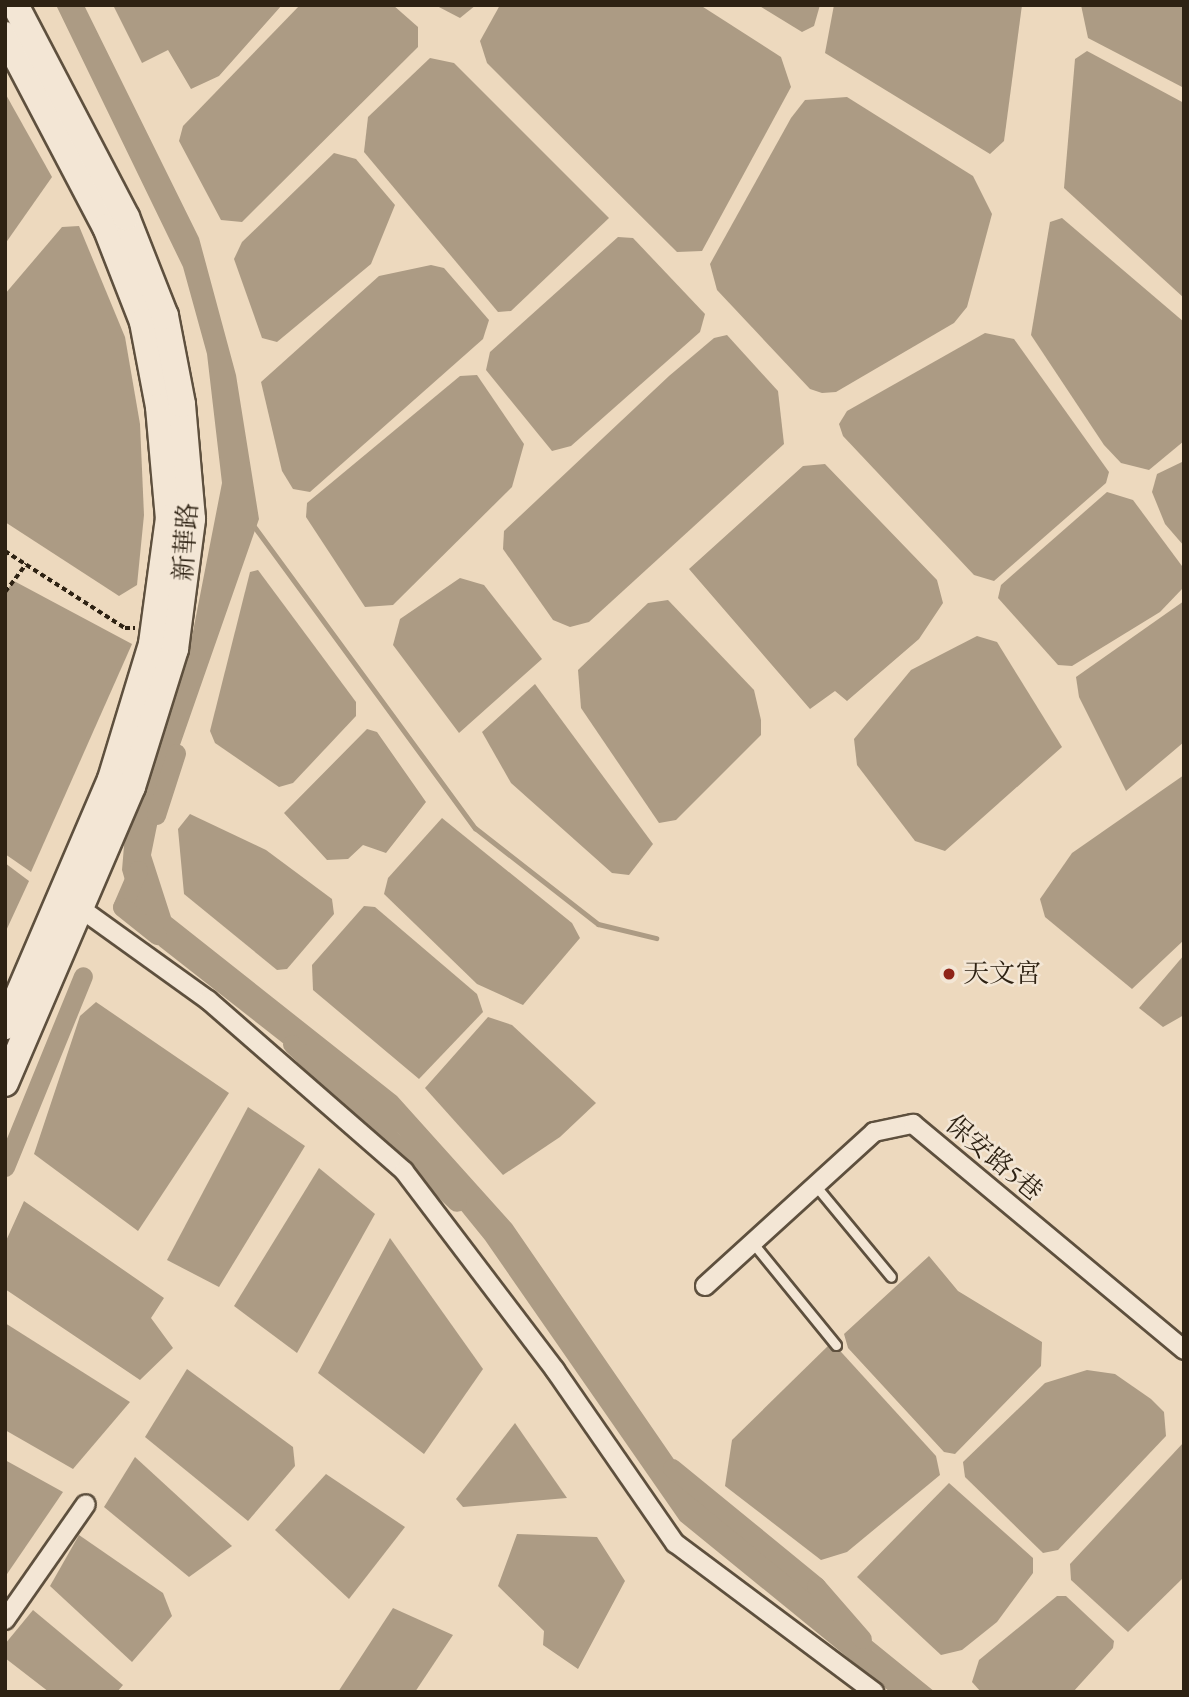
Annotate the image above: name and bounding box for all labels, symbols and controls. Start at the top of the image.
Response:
street label: 新華路 [168,502,204,582]
place label: 天文宮 [963,958,1041,990]
marker: 天文宮 [941,966,957,982]
street label: 保安路5巷 [939,1109,1049,1207]

